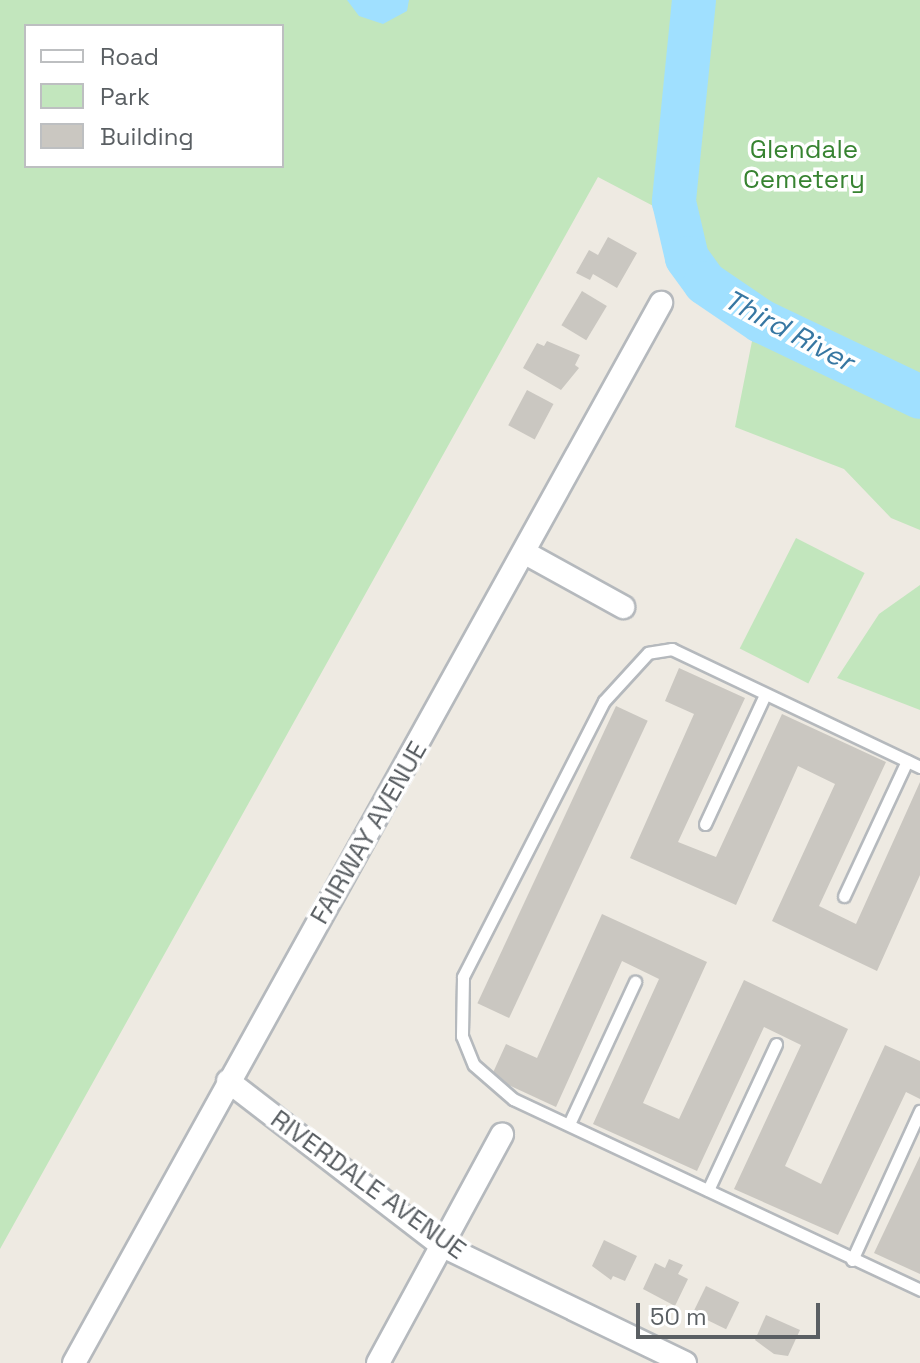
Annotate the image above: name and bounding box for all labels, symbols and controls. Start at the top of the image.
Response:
legend [24,24,284,168]
text: Road [100,41,159,72]
text: Park [100,81,150,112]
text: Building [100,121,194,152]
park label: Glendale Cemetery [743,134,865,196]
water label: Third River [718,282,860,378]
street label: FAIRWAY AVENUE [304,736,434,930]
street label: RIVERDALE AVENUE [264,1104,472,1266]
scale bar [640,1287,824,1337]
text: 50 m [650,1301,707,1332]

